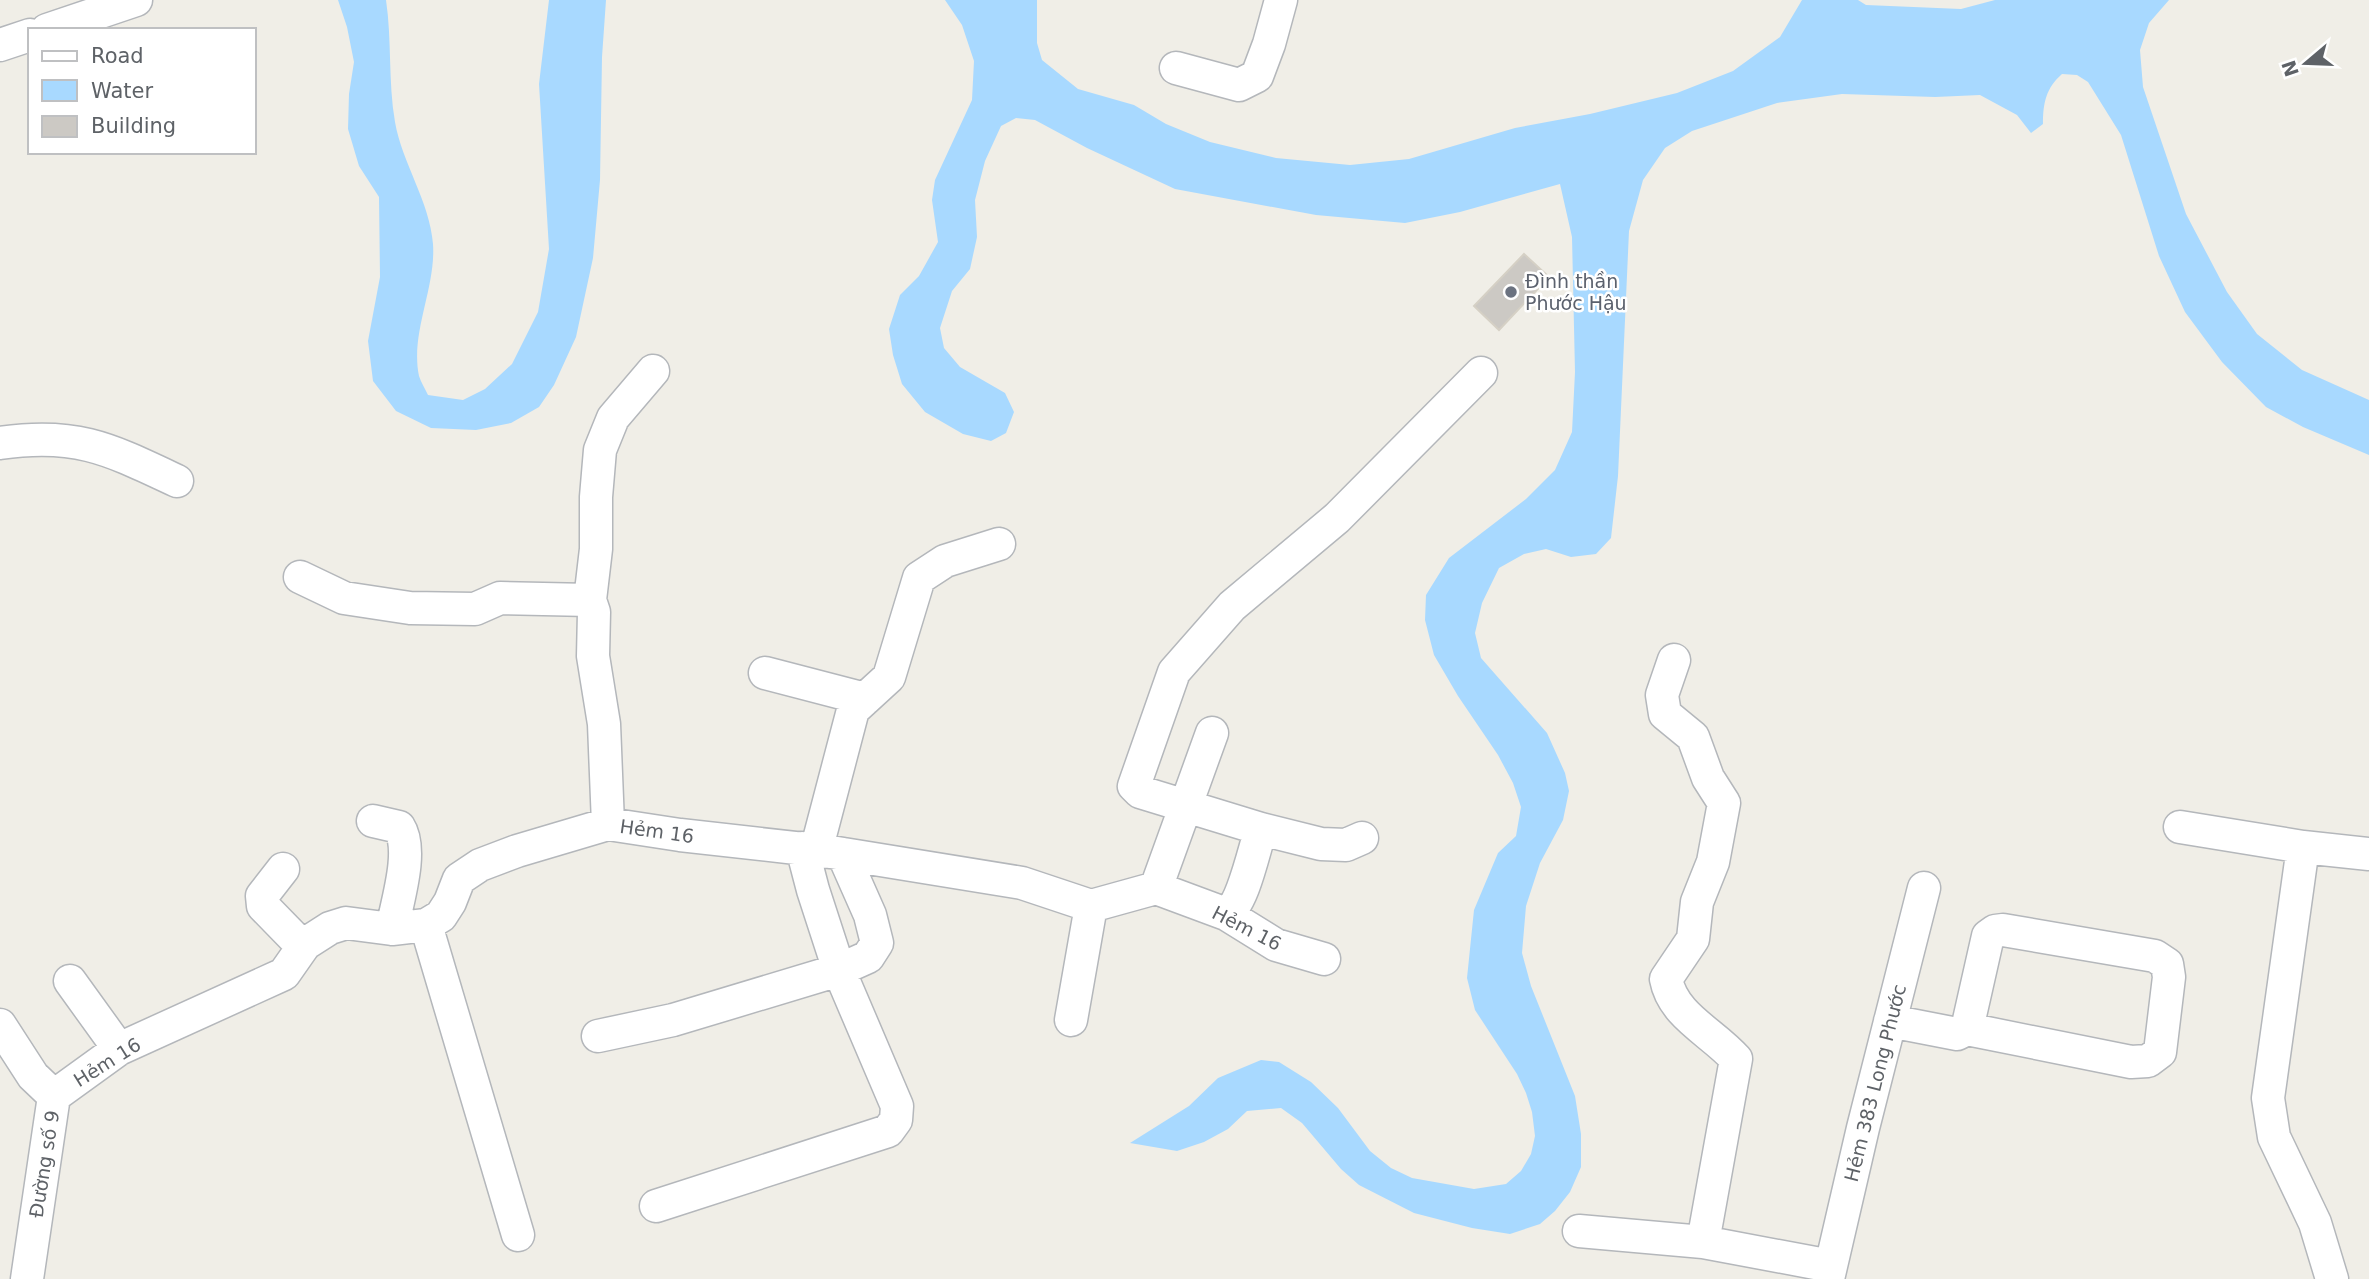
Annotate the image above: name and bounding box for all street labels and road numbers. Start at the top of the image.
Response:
street label: Hẻm 16 [618,815,696,847]
street label: Hẻm 16 [1209,901,1285,955]
street label: Hẻm 383 Long Phước [1840,982,1910,1184]
street label: Hẻm 16 [69,1033,145,1091]
street label: Đường số 9 [25,1109,63,1219]

